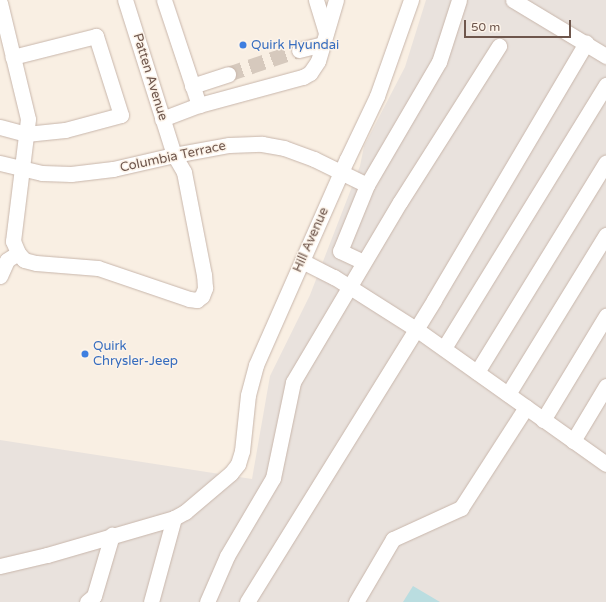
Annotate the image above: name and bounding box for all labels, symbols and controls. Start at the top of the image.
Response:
scale bar [466,12,573,38]
text: 50 m [471,20,500,34]
street label: Patten Avenue [129,31,171,123]
place label: Quirk Hyundai [251,37,339,53]
marker: Quirk Hyundai [238,40,248,50]
street label: Columbia Terrace [119,138,227,176]
street label: Hill Avenue [290,205,332,275]
place label: Quirk Chrysler-Jeep [93,339,178,370]
marker: Quirk Chrysler-Jeep [80,349,90,359]

